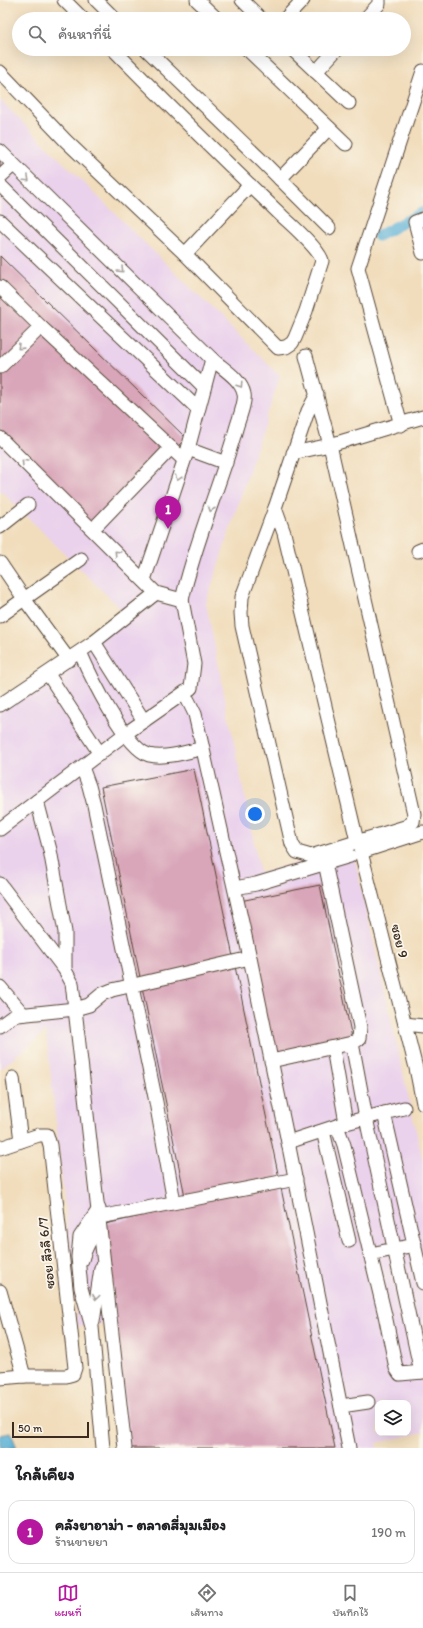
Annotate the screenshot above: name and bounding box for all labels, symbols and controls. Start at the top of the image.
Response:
search box [12,12,411,56]
icon: search [26,23,48,45]
text: ค้นหาที่นี่ [58,25,111,43]
one-way arrow [23,174,30,181]
one-way arrow [116,265,124,273]
one-way arrow [17,342,25,350]
one-way arrow [235,381,242,388]
one-way arrow [21,459,29,467]
one-way arrow [174,474,183,481]
pin: 1 [155,496,181,529]
one-way arrow [207,505,215,512]
one-way arrow [114,550,122,558]
your location [245,804,265,824]
street label: ซอย 9 [387,922,412,960]
street label: ซอย สีวลี 6/7 [34,1216,59,1290]
one-way arrow [92,1294,101,1300]
map controls [375,1400,411,1436]
button: layers [375,1400,411,1436]
scale bar [12,1420,89,1439]
text: 50 m [18,1422,42,1435]
text: ใกล้เคียง [16,1464,75,1484]
text: คลังยาอาม่า - ตลาดสี่มุมเมือง [55,1516,226,1534]
text: 1 [27,1525,33,1540]
text: 190 m [371,1525,406,1540]
text: ร้านขายยา [55,1534,108,1549]
tab: แผนที่ [54,1582,82,1619]
tab: เส้นทาง [191,1582,223,1619]
tab: บันทึกไว้ [332,1582,369,1619]

